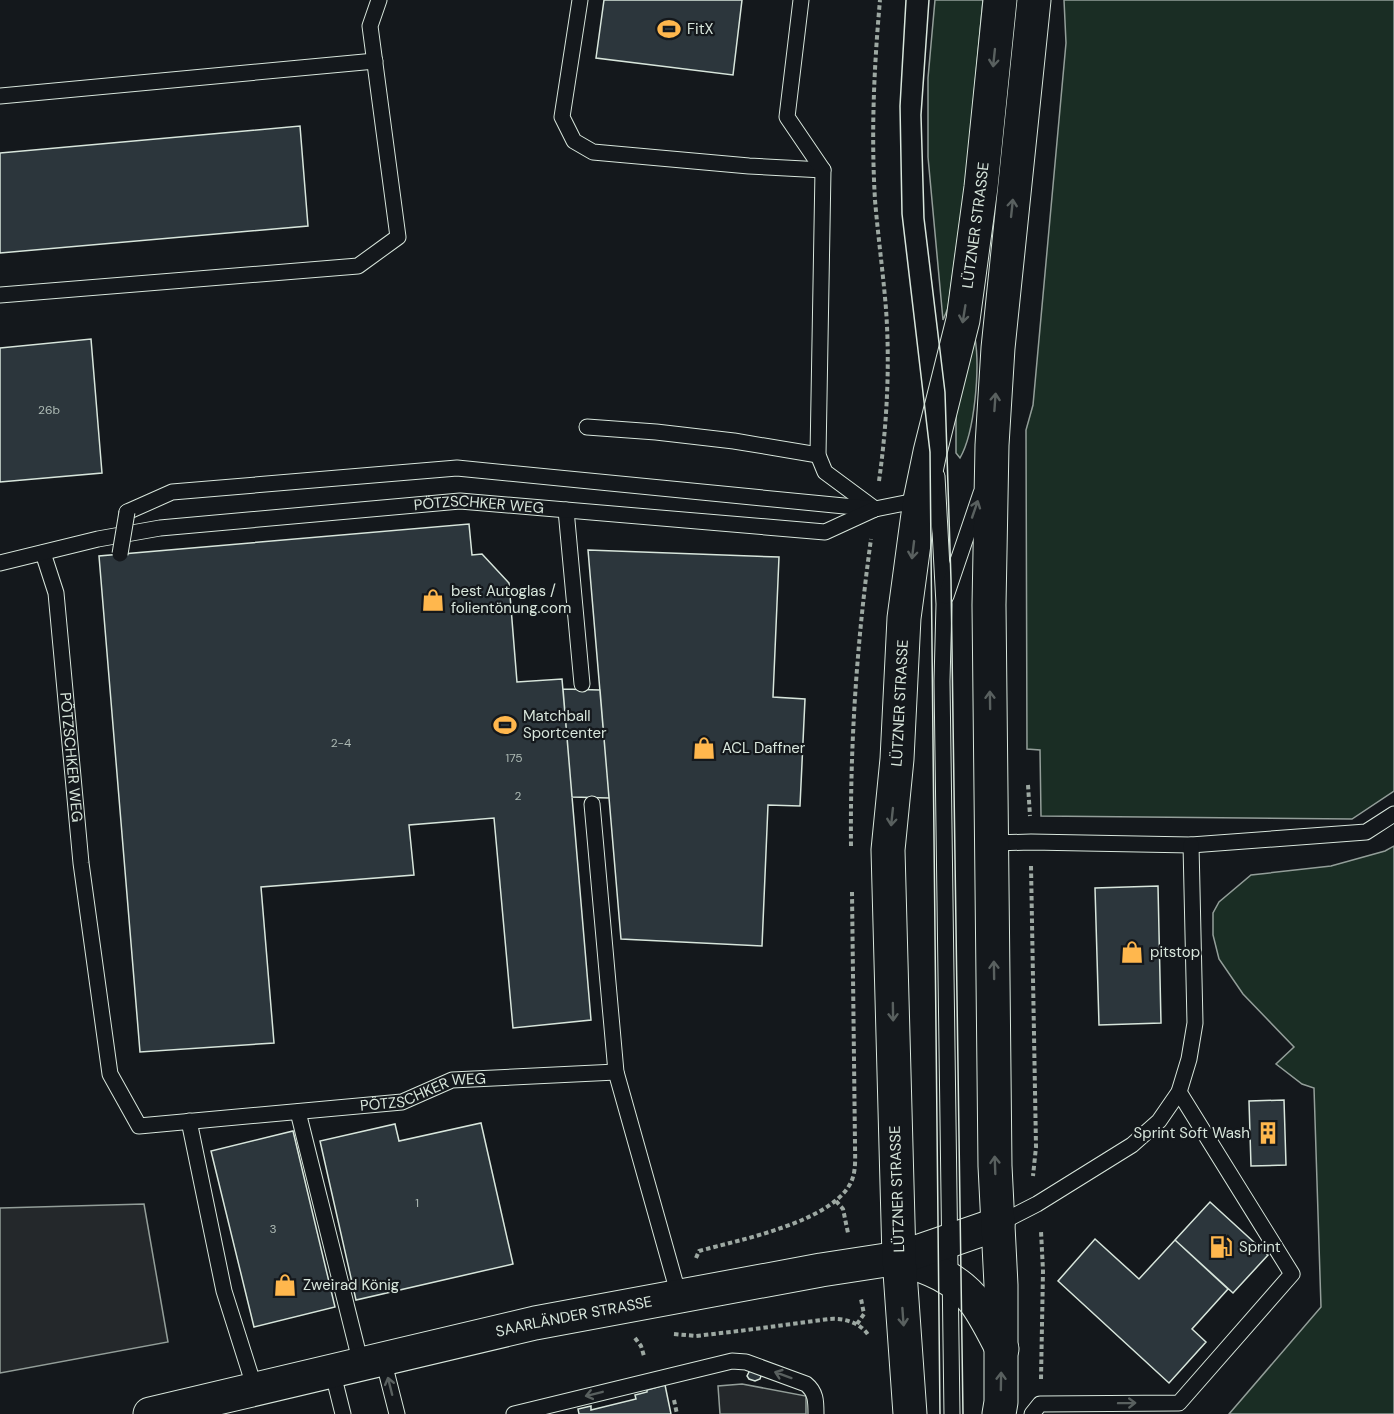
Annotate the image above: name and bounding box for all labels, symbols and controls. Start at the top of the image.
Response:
sports icon: FitX [656,16,682,42]
place label: FitX [687,19,714,39]
one-way arrow [988,48,999,68]
street label: LÜTZNER STRASSE [957,161,993,290]
one-way arrow [1007,198,1018,218]
one-way arrow [958,304,969,324]
one-way arrow [989,392,1000,412]
house number: 26b [38,402,60,418]
street label: PÖTZSCHKER WEG [413,491,545,518]
one-way arrow [971,500,982,519]
one-way arrow [907,540,918,560]
place label: best Autoglas / folientönung.com [451,581,571,618]
shop icon: best Autoglas / folientönung.com [420,587,446,613]
street label: LÜTZNER STRASSE [886,639,913,768]
street label: PÖTZSCHKER WEG [55,691,87,823]
one-way arrow [985,691,996,711]
place label: Matchball Sportcenter [523,706,607,743]
sports icon: Matchball Sportcenter [492,712,518,738]
house number: 2-4 [331,735,351,751]
shop icon: ACL Daffner [691,735,717,761]
place label: ACL Daffner [722,738,806,758]
house number: 175 [505,750,523,766]
house number: 2 [515,788,522,804]
one-way arrow [886,806,897,826]
shop icon: pitstop [1119,939,1145,965]
place label: pitstop [1150,942,1200,962]
one-way arrow [988,961,999,981]
one-way arrow [887,1001,898,1021]
street label: PÖTZSCHKER WEG [359,1068,486,1116]
building icon: Sprint Soft Wash [1255,1120,1281,1146]
place label: Sprint Soft Wash [1134,1123,1250,1143]
street label: LÜTZNER STRASSE [885,1125,909,1253]
one-way arrow [990,1156,1001,1176]
house number: 1 [415,1195,419,1211]
house number: 3 [269,1221,277,1237]
fuel station icon: Sprint [1208,1234,1234,1260]
place label: Sprint [1239,1237,1281,1257]
shop icon: Zweirad König [272,1272,298,1298]
place label: Zweirad König [303,1275,399,1295]
street label: SAARLÄNDER STRASSE [494,1291,654,1342]
one-way arrow [898,1306,909,1326]
one-way arrow [774,1369,793,1380]
one-way arrow [996,1372,1007,1392]
one-way arrow [383,1377,395,1396]
one-way arrow [585,1389,604,1401]
one-way arrow [1117,1397,1137,1409]

